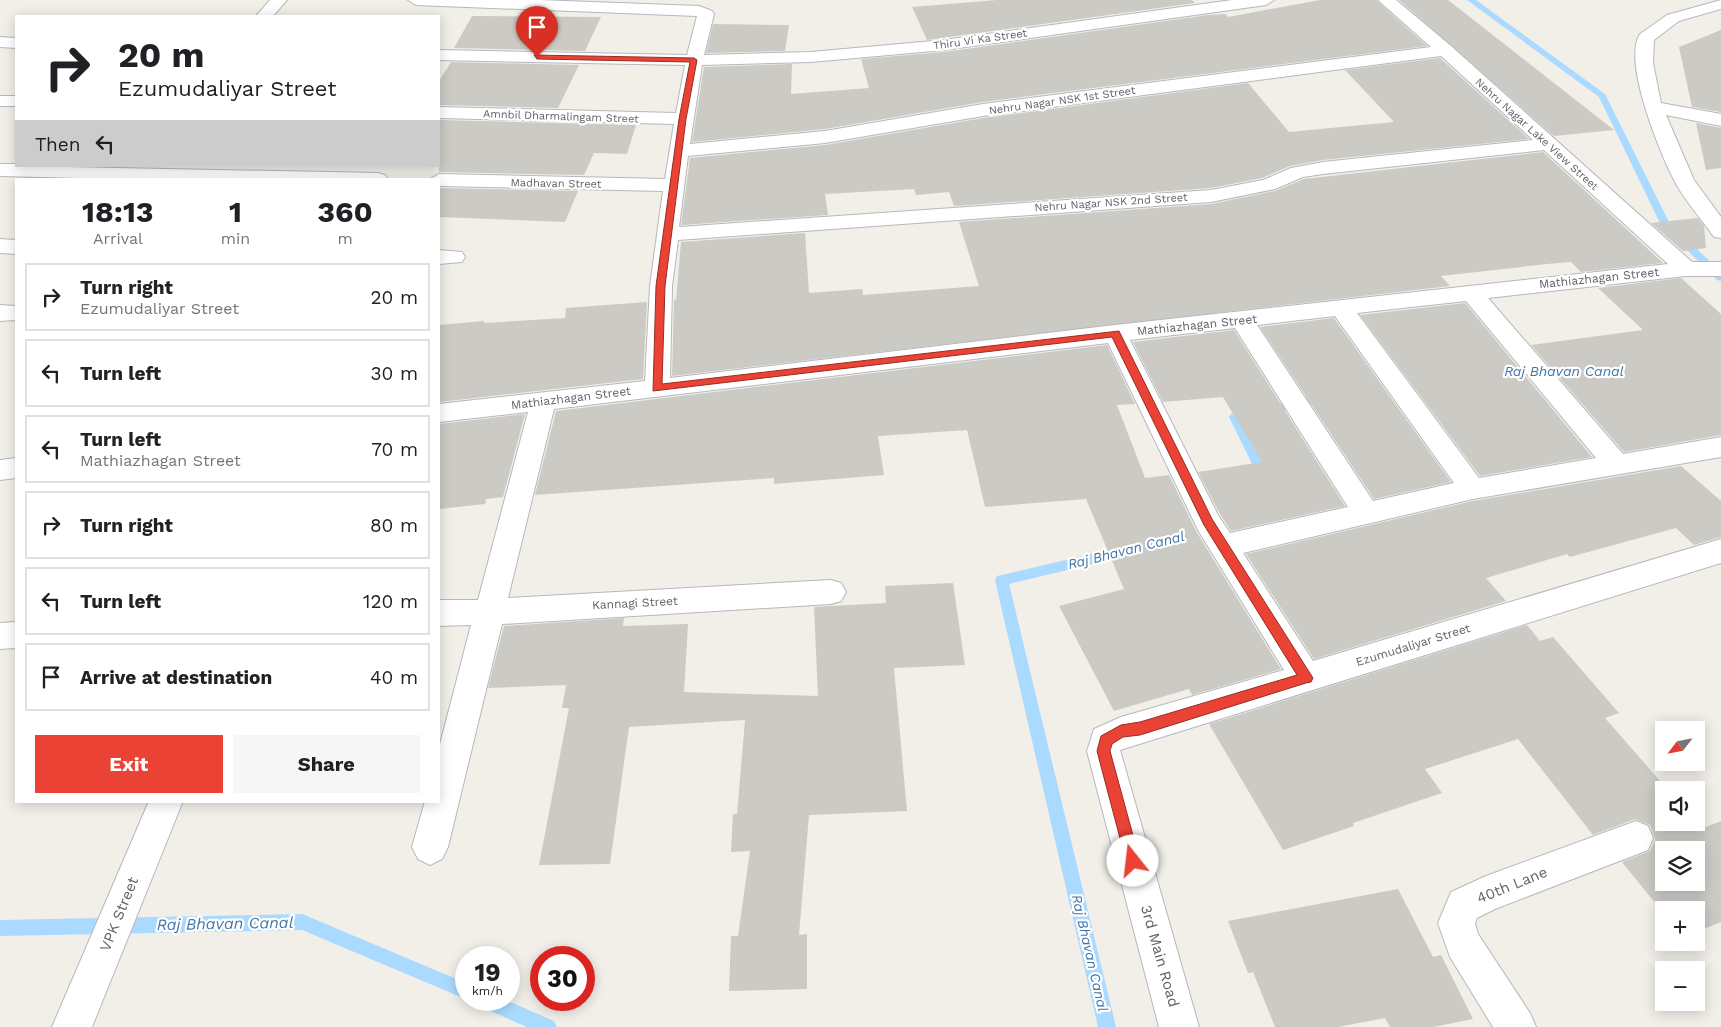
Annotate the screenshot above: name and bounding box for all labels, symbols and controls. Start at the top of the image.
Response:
pin [516,6,558,57]
icon: arrive [523,13,551,41]
street label: Thiru Vi Ka Street [932,26,1028,53]
text: 20 m [118,34,204,76]
icon: right [35,35,100,100]
text: Ezumudaliyar Street [118,76,336,101]
street label: Nehru Nagar Lake View Street [1472,76,1601,193]
street label: Nehru Nagar NSK 1st Street [988,84,1137,117]
street label: Amnbil Dharmalingam Street [483,107,639,126]
icon: left [91,130,119,158]
text: Then [35,133,81,156]
street label: Madhavan Street [510,176,602,191]
street label: Nehru Nagar NSK 2nd Street [1034,191,1188,214]
text: 18:13 [82,194,154,229]
text: 1 [229,194,242,229]
text: 360 [317,194,373,229]
text: Arrival [93,229,143,248]
text: min [221,229,250,248]
text: m [337,229,353,248]
street label: Mathiazhagan Street [1538,265,1660,291]
text: Turn right [80,276,173,299]
icon: right [37,283,65,311]
text: 20 m [371,286,418,309]
text: Ezumudaliyar Street [80,299,239,318]
street label: Mathiazhagan Street [1136,312,1258,338]
icon: left [37,359,65,387]
text: Turn left [80,362,161,385]
text: 30 m [371,362,418,385]
water label: Raj Bhavan Canal [1504,363,1624,379]
street label: Mathiazhagan Street [510,384,632,412]
text: Turn left [80,428,161,451]
icon: left [37,435,65,463]
text: 70 m [371,438,418,461]
text: Mathiazhagan Street [80,451,241,470]
icon: right [37,511,65,539]
text: Turn right [80,514,173,537]
text: 80 m [370,514,418,537]
water label: Raj Bhavan Canal [1066,528,1186,572]
icon: left [37,587,65,615]
text: Turn left [80,590,161,613]
text: 120 m [363,590,418,613]
street label: Kannagi Street [592,594,678,612]
street label: Ezumudaliyar Street [1354,621,1472,669]
icon: arrive [37,663,65,691]
text: Arrive at destination [80,666,272,689]
text: 40 m [370,666,418,689]
north arrow [1655,721,1705,771]
map controls [1655,721,1705,1011]
button: Exit [35,735,223,793]
button: Share [233,735,420,793]
button: sound [1655,781,1705,831]
position arrow [1106,834,1158,886]
button: layers [1655,841,1705,891]
street label: 40th Lane [1474,863,1550,907]
street label: VPK Street [96,873,142,954]
water label: Raj Bhavan Canal [1069,893,1111,1013]
button: + [1655,901,1705,951]
street label: 3rd Main Road [1137,903,1183,1009]
water label: Raj Bhavan Canal [156,913,294,934]
speed limit sign: 30 [530,946,595,1011]
text: 19 [474,958,501,987]
button: − [1655,961,1705,1011]
text: km/h [472,984,503,998]

